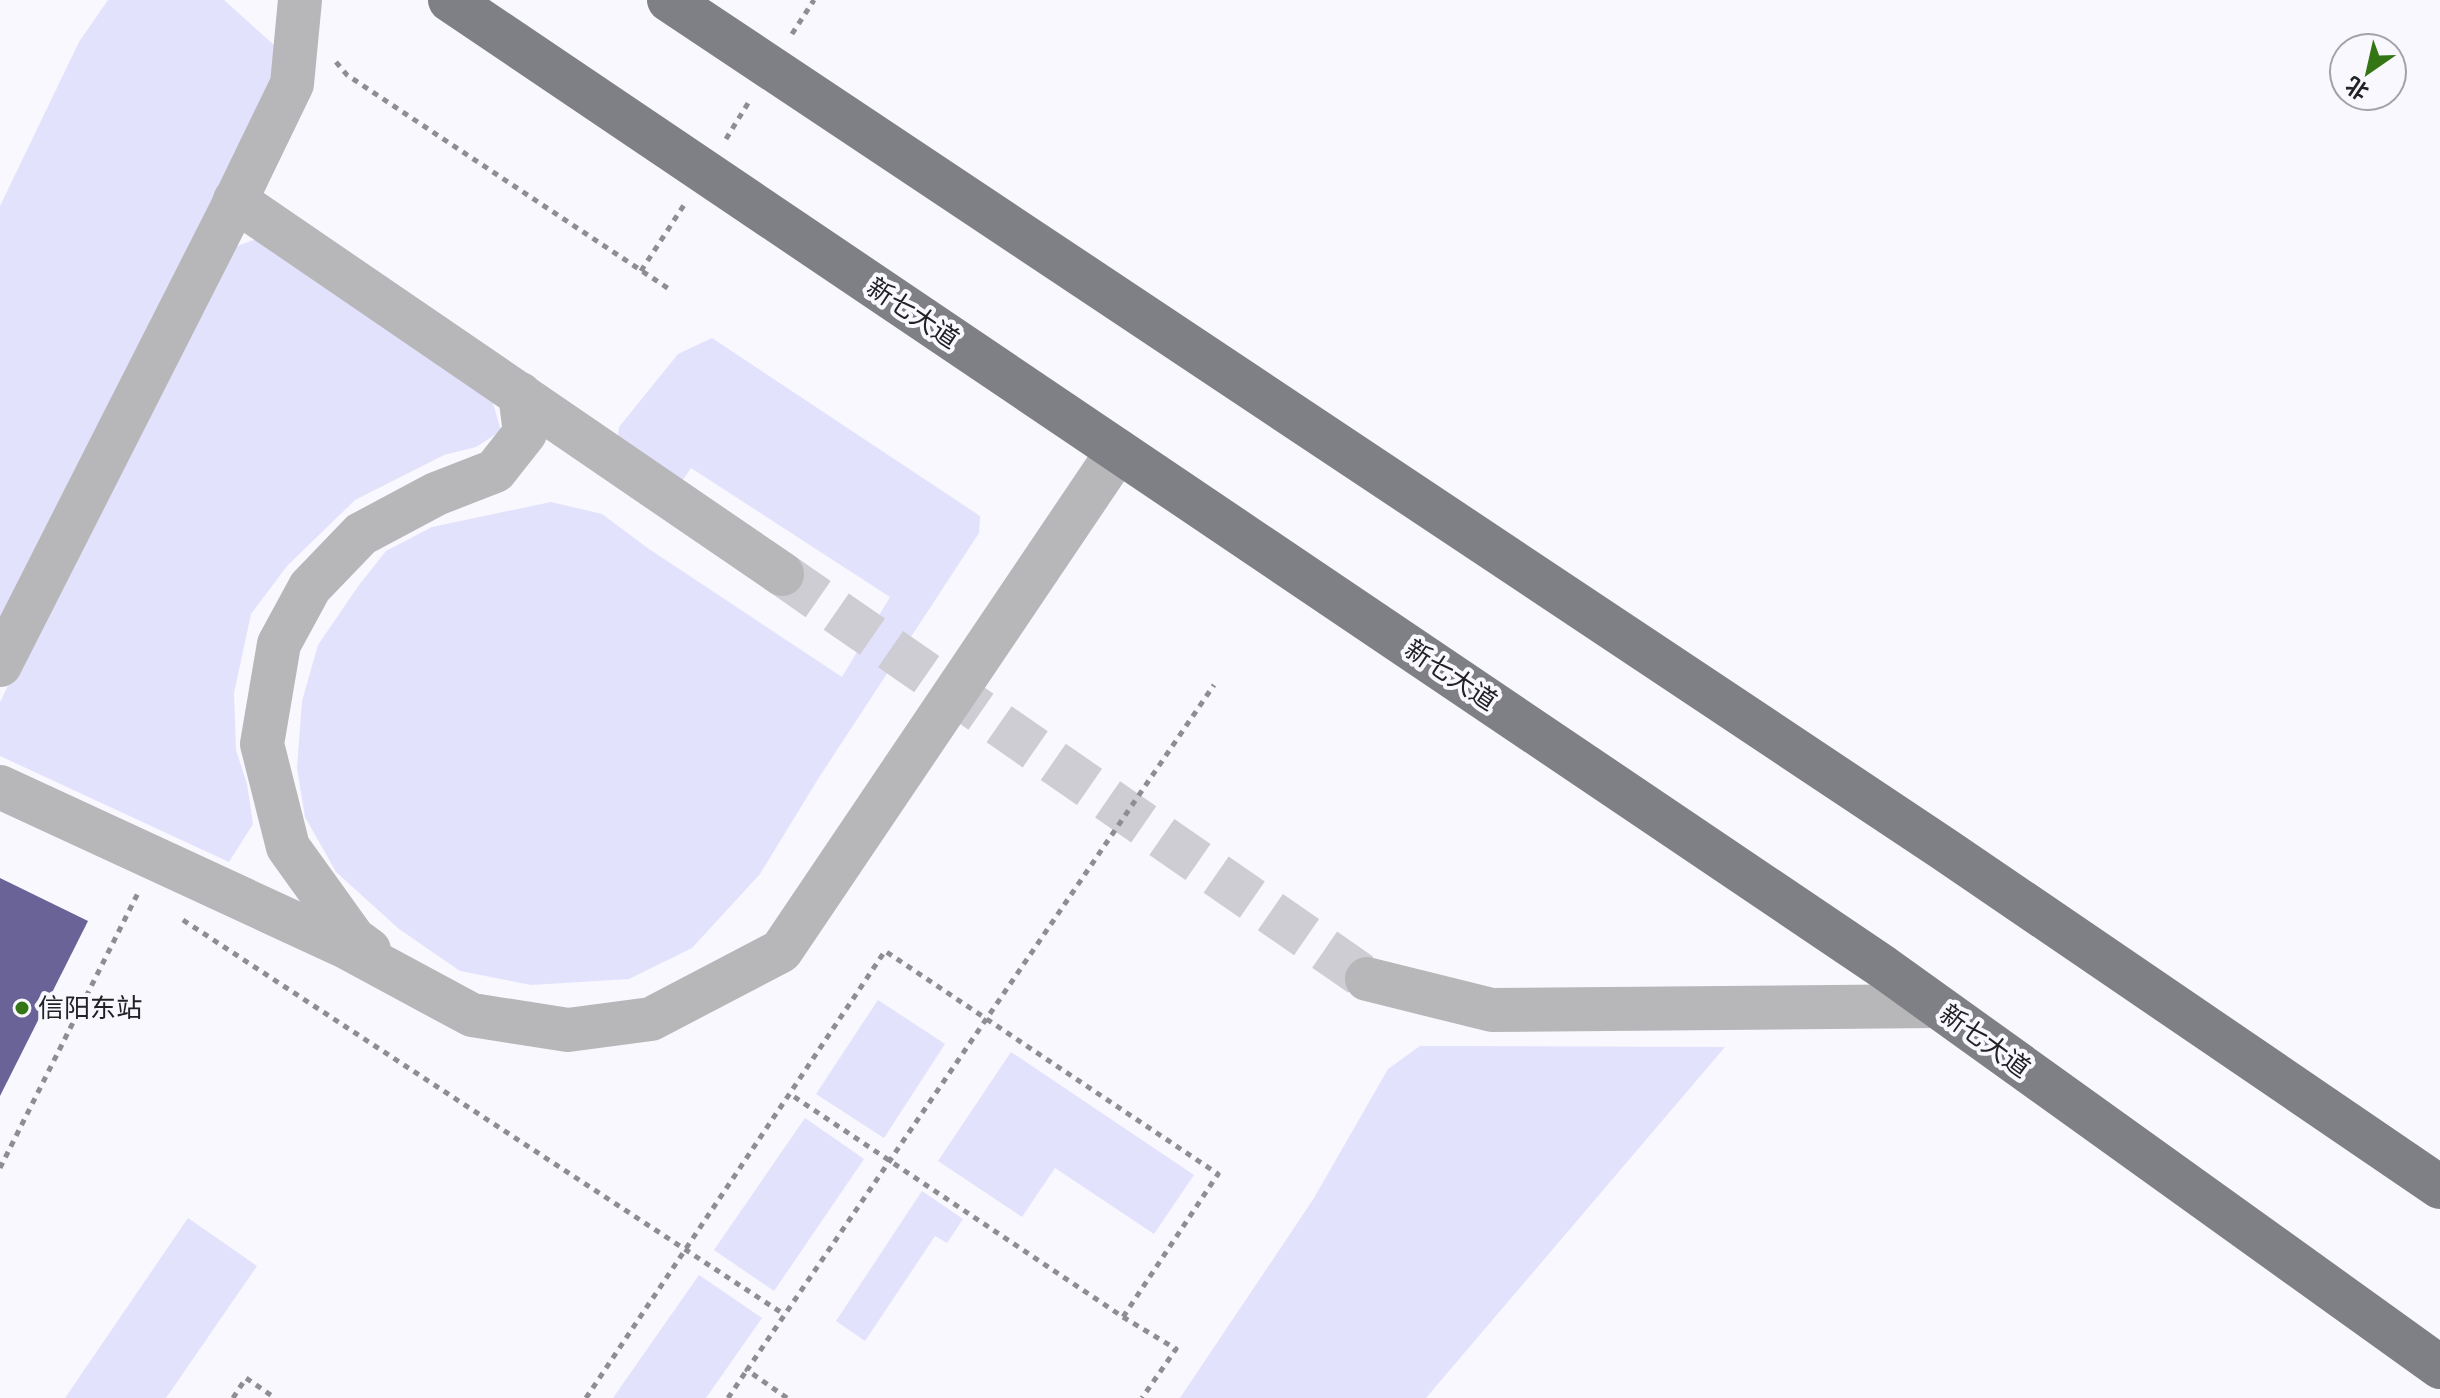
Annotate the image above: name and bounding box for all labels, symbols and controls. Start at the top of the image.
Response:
north arrow [2328,32,2408,112]
text: 北 [2339,70,2374,107]
street label: 新七大道 [860,269,966,356]
street label: 新七大道 [1398,631,1504,718]
place label: 信阳东站 [38,990,142,1025]
street label: 新七大道 [1933,996,2038,1085]
marker: 信阳东站 [13,999,31,1017]

